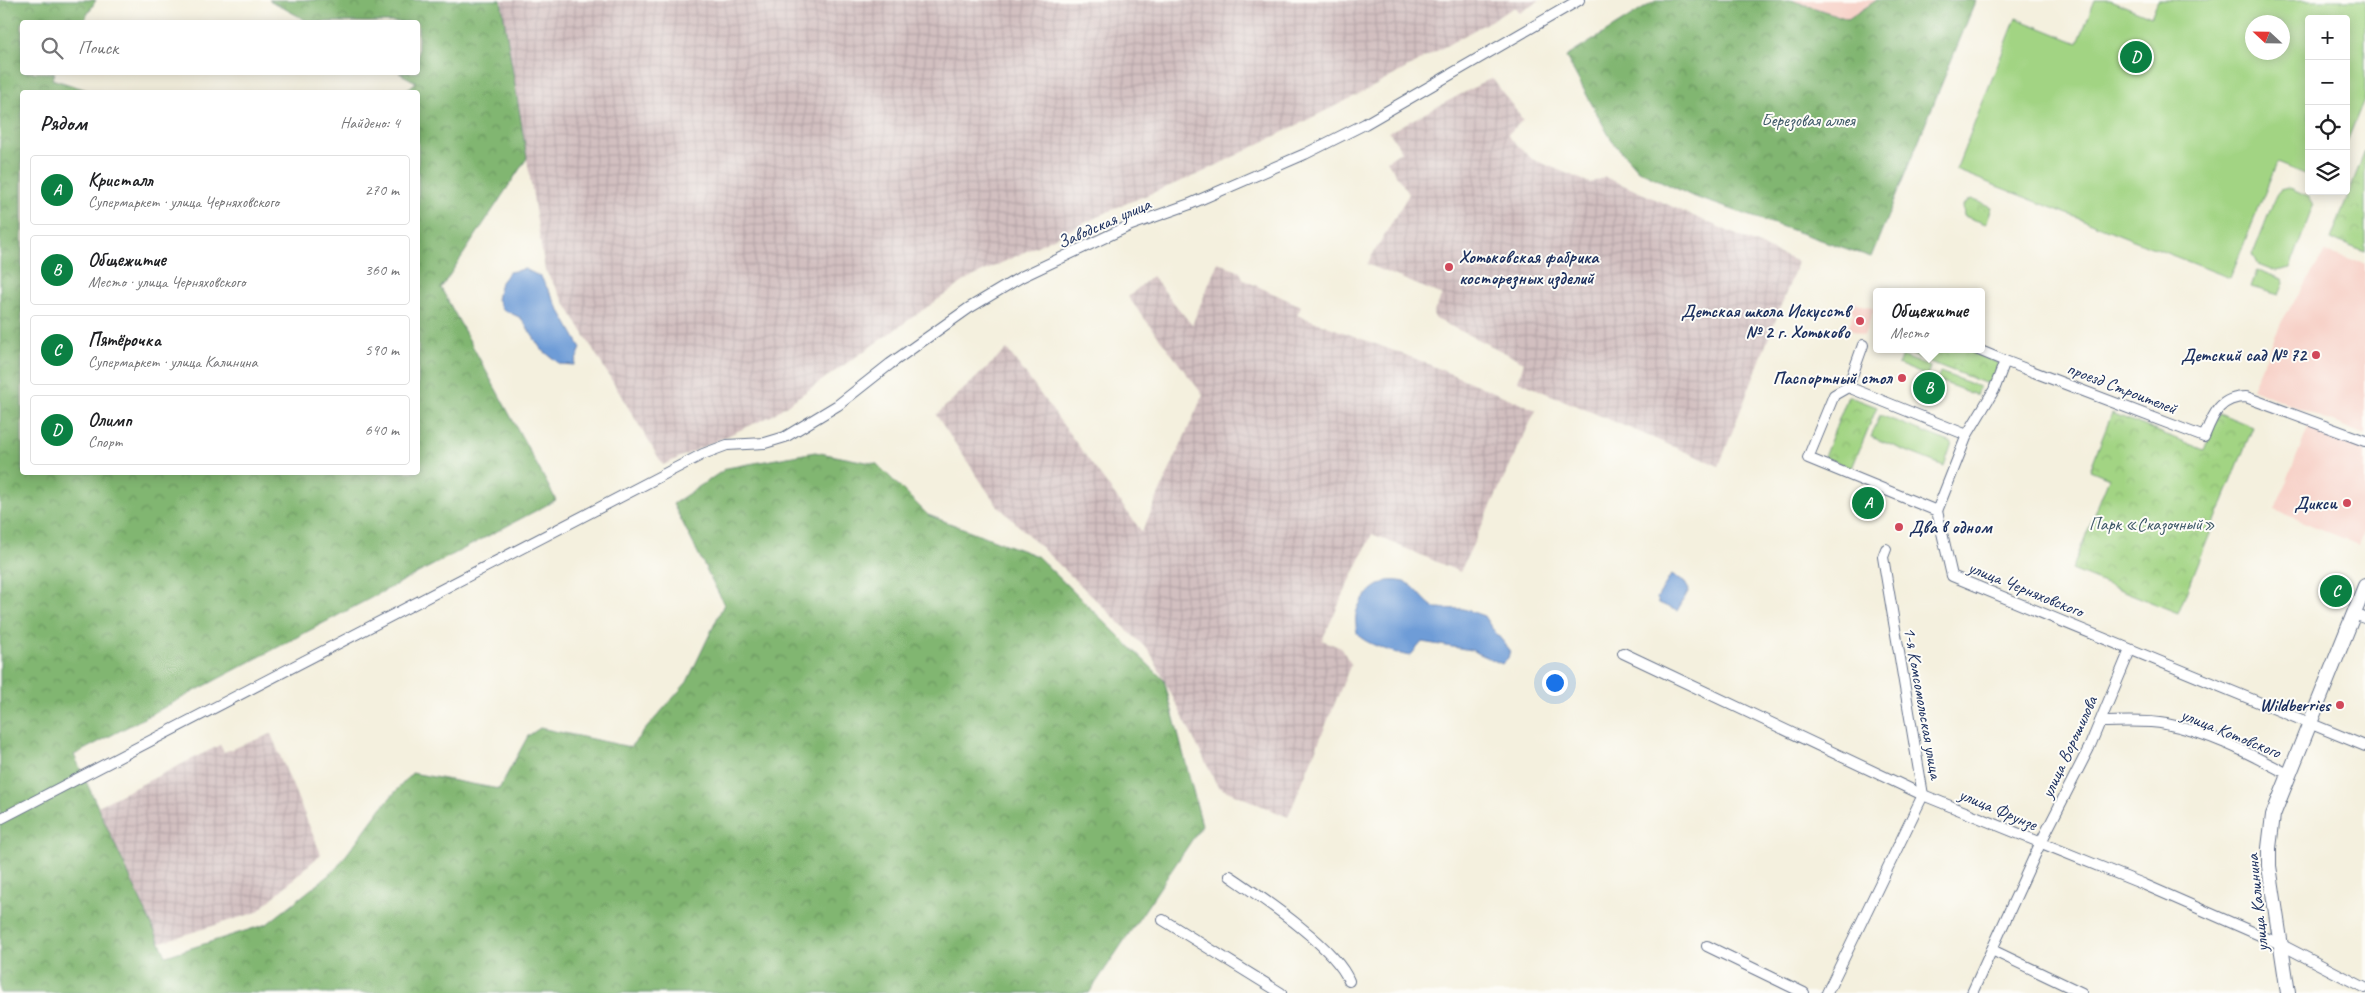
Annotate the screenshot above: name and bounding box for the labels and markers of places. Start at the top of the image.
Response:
pin: D [2120,38,2152,76]
place label: Хотьковская фабрика косторезных изделий [1459,246,1600,290]
marker: Хотьковская фабрика косторезных изделий [1443,261,1455,273]
place label: Детская школа Искусств № 2 г. Хотьково [1681,300,1854,343]
marker: Детская школа Искусств № 2 г. Хотьково [1854,315,1866,327]
place label: Детский сад № 72 [2181,344,2308,366]
marker: Детский сад № 72 [2310,349,2322,361]
place label: Паспортный стол [1773,367,1893,389]
pin: B [1913,369,1945,407]
marker: Паспортный стол [1896,372,1908,384]
pin: A [1852,484,1884,522]
place label: Дикси [2294,492,2338,514]
marker: Дикси [2341,497,2353,509]
place label: Два в одном [1909,516,1993,538]
marker: Два в одном [1893,521,1905,533]
pin: C [2320,572,2352,610]
place label: Wildberries [2260,694,2332,716]
marker: Wildberries [2334,699,2346,711]

